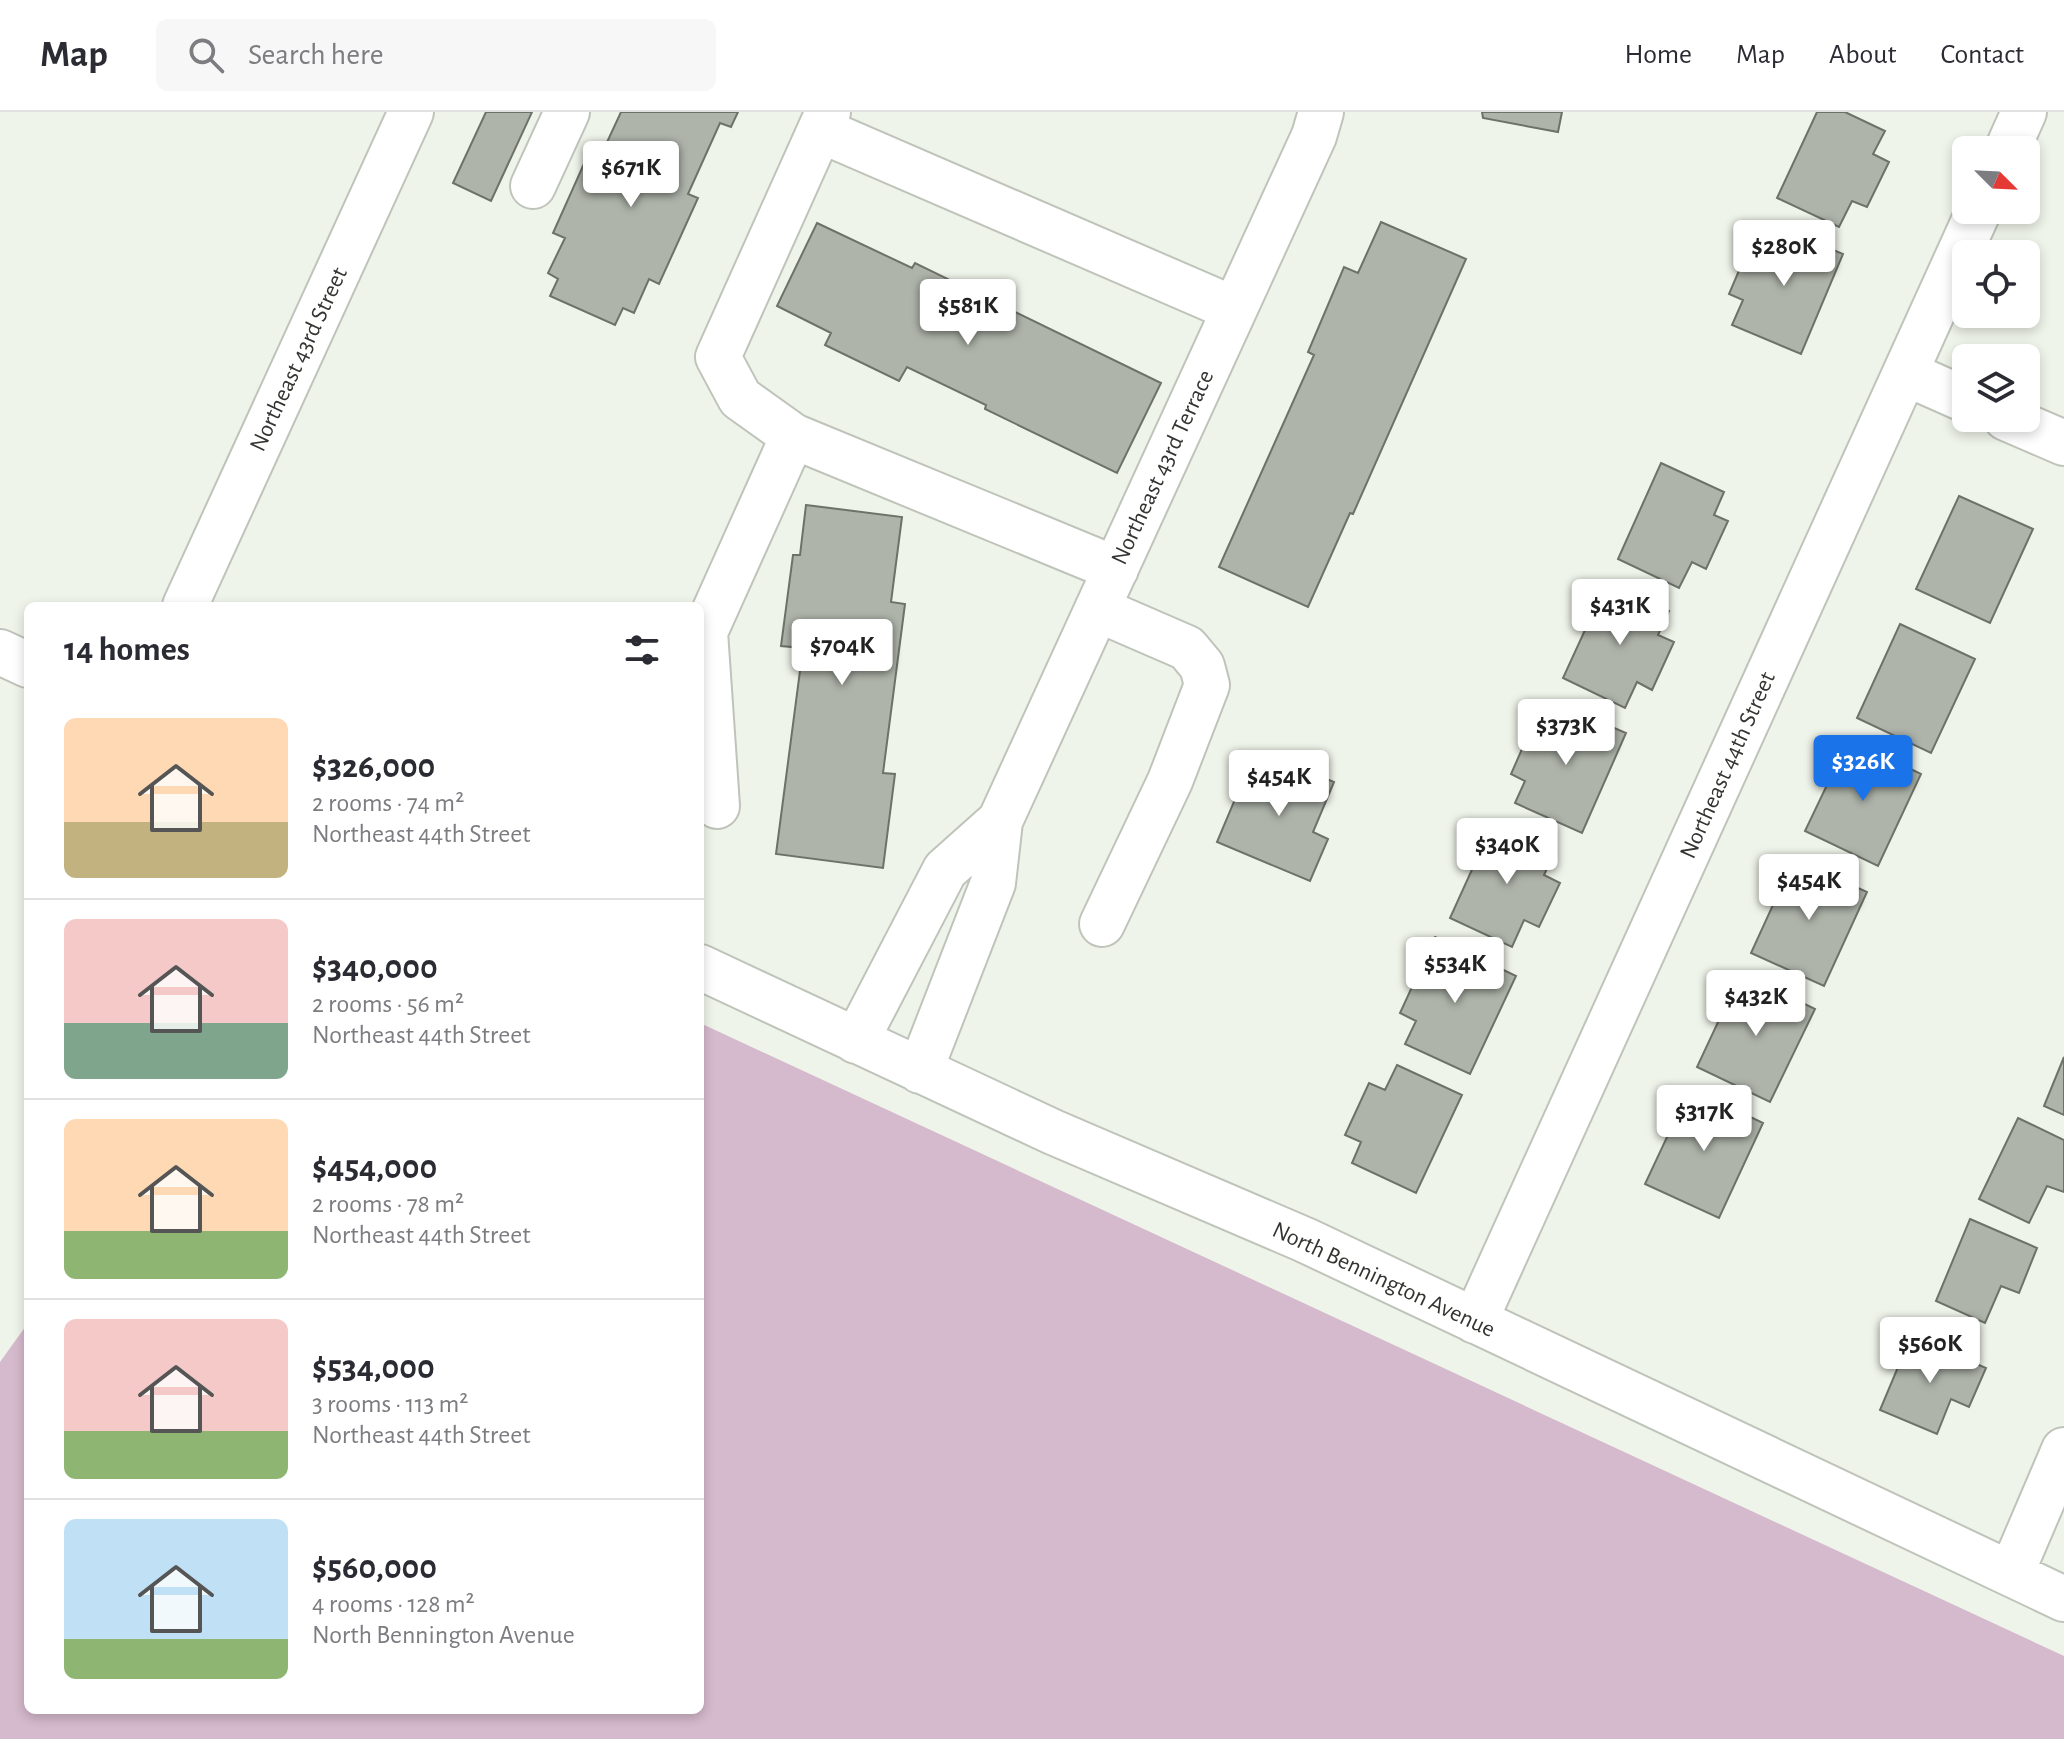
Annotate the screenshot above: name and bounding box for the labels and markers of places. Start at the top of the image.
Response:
pin: $671K [575,141,687,209]
pin: $280K [1728,220,1840,288]
pin: $581K [912,279,1024,347]
pin: $431K [1564,579,1676,647]
pin: $704K [786,619,898,687]
pin: $373K [1510,699,1622,767]
pin: $326K [1807,735,1919,803]
pin: $454K [1223,750,1335,818]
pin: $340K [1451,818,1563,886]
pin: $454K [1753,854,1865,922]
pin: $534K [1399,937,1511,1005]
pin: $432K [1700,970,1812,1038]
pin: $317K [1648,1085,1760,1153]
pin: $560K [1874,1317,1986,1385]

